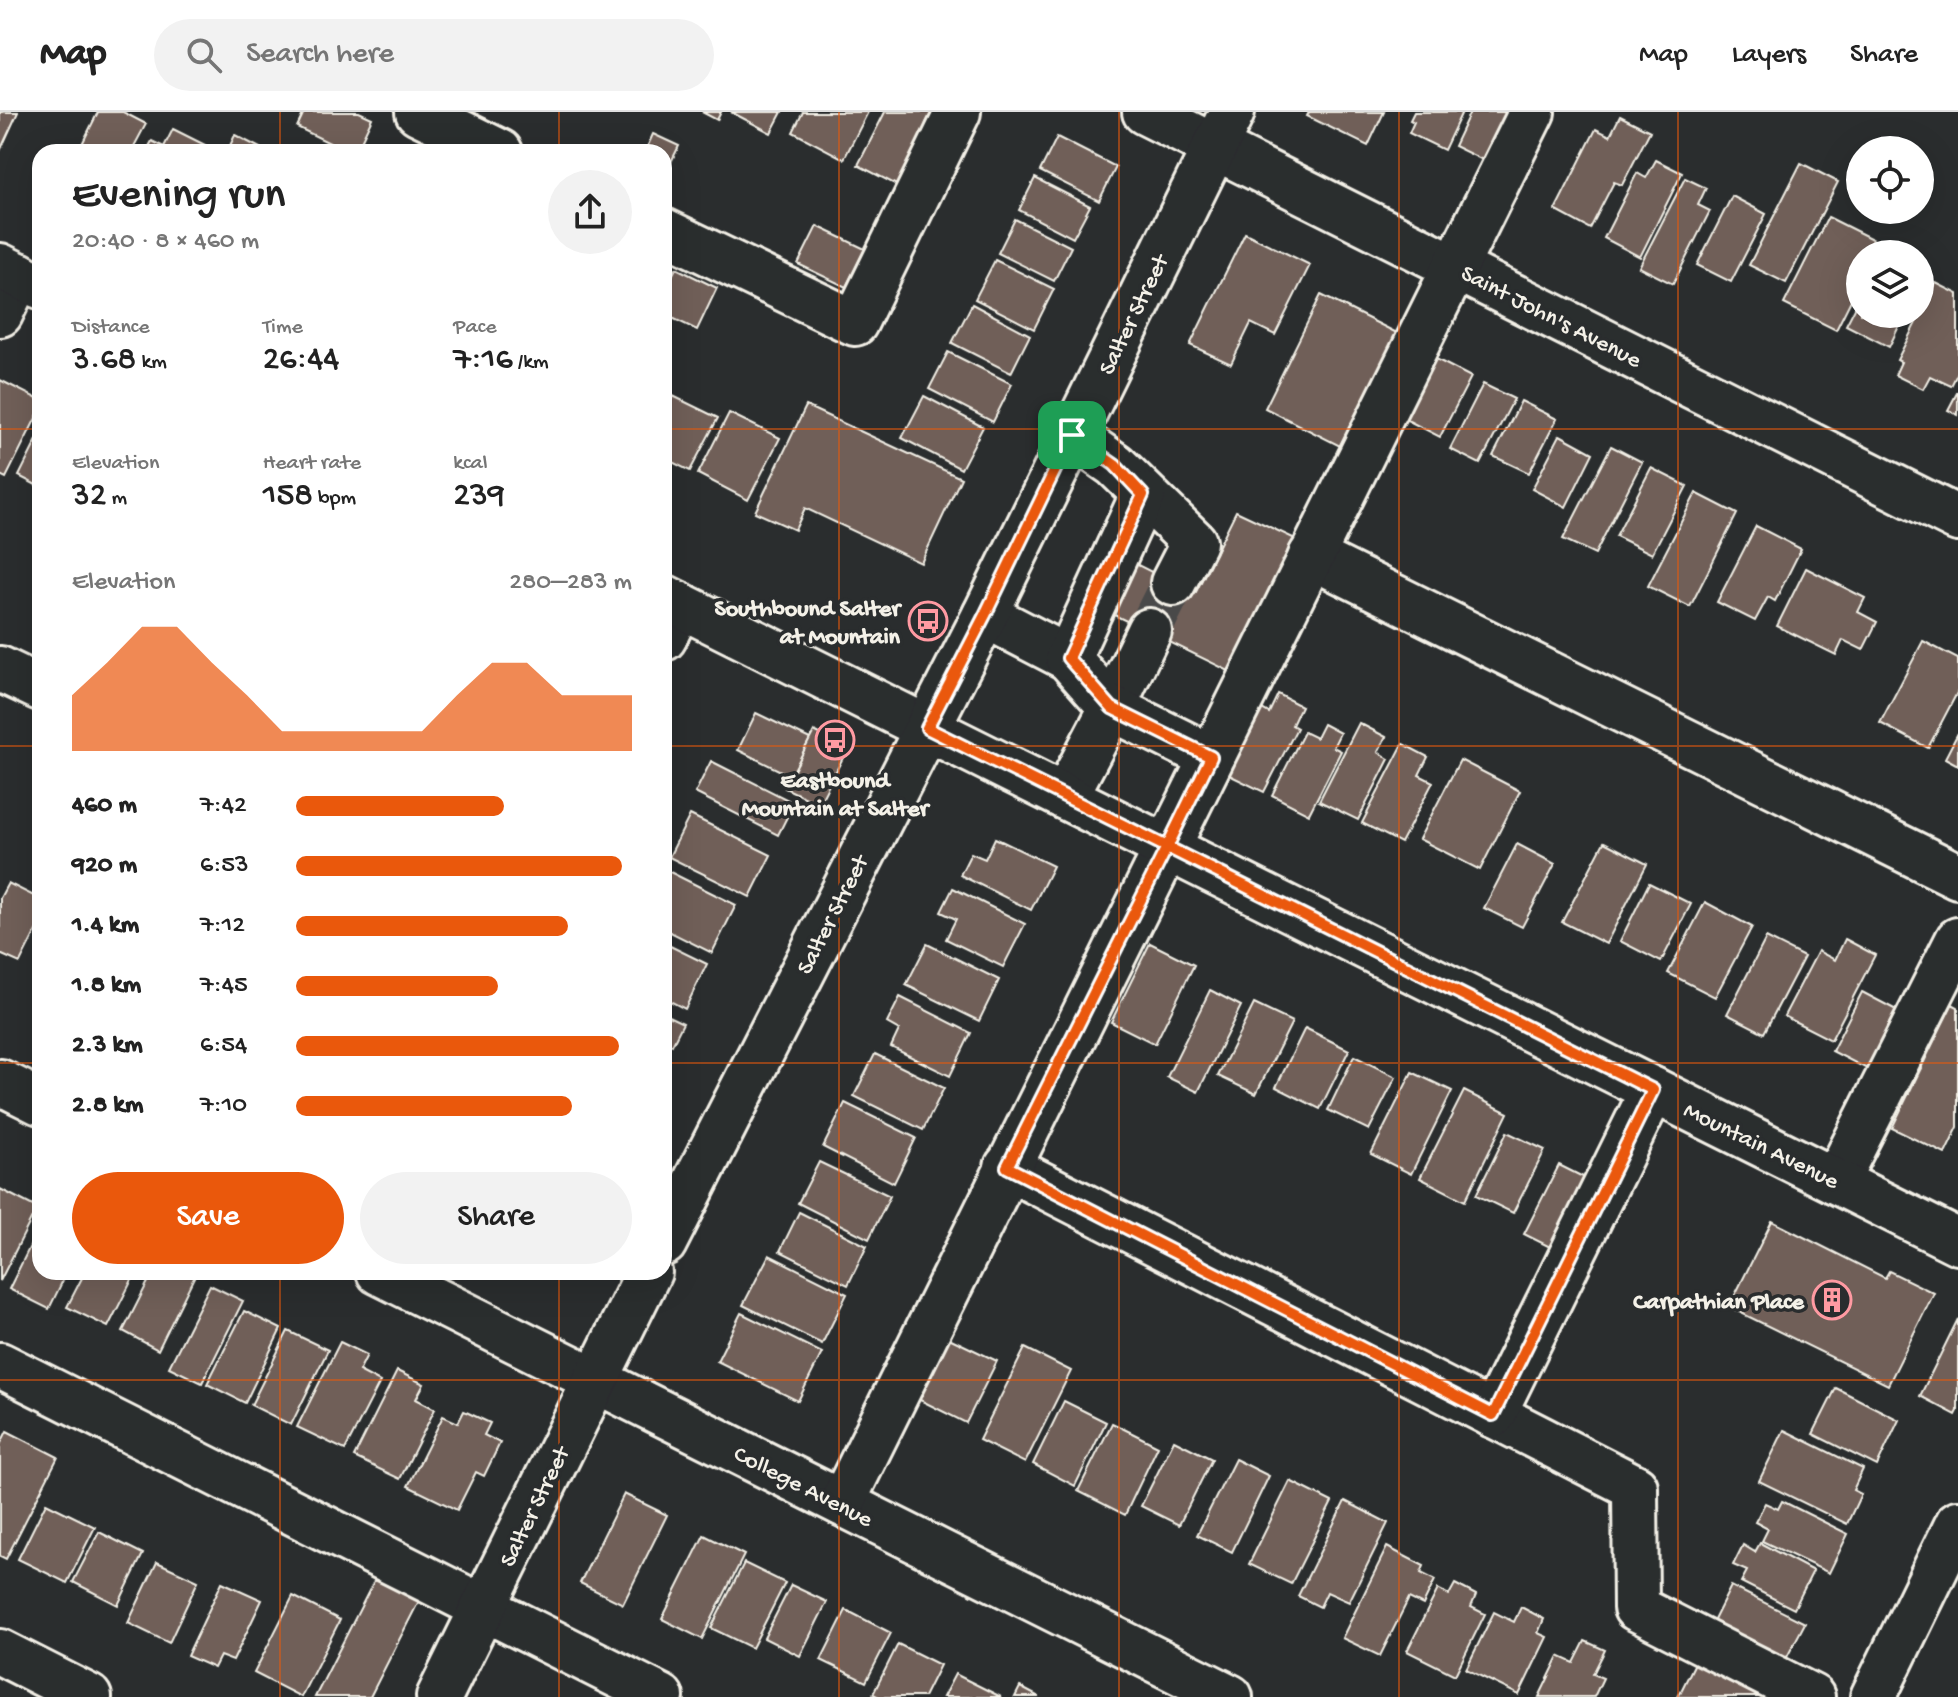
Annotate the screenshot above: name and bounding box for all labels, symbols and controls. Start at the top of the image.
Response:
search box [154,19,714,91]
text: Map [40,33,106,77]
icon: search [182,33,226,77]
text: Search here [246,38,394,73]
text: Map [1639,39,1688,72]
text: Layers [1732,39,1806,72]
text: Share [1850,39,1918,72]
map controls [1846,136,1934,328]
button: locate [1846,136,1934,224]
button: share [548,170,632,254]
text: Evening run [72,171,285,223]
text: 20:40 · 8 × 460 m [72,227,259,258]
button: layers [1846,240,1934,328]
street label: Salter Street [1094,249,1178,380]
street label: Saint John's Avenue [1455,260,1646,376]
text: Distance [72,315,150,341]
text: Time [263,315,303,341]
text: Pace [453,315,497,341]
text: 3.68 [72,341,136,381]
text: 26:44 [263,341,339,381]
text: 7:16 [453,341,513,381]
text: km [136,350,167,376]
text: /km [513,350,549,376]
pin [1038,401,1106,469]
icon: arrive [1050,413,1094,457]
text: Elevation [72,451,159,477]
text: Heart rate [263,451,361,477]
text: kcal [453,451,488,477]
text: 32 [72,477,106,517]
text: 158 [263,477,313,517]
text: 239 [453,477,505,517]
text: m [106,486,127,512]
text: bpm [313,486,356,512]
text: Elevation [72,568,175,599]
text: 280–283 m [509,568,632,599]
place label: Southbound Salter at Mountain [715,596,903,653]
bus stop icon: Southbound Salter at Mountain [907,600,949,642]
bus stop icon: Eastbound Mountain at Salter [814,719,856,761]
place label: Eastbound Mountain at Salter [742,768,931,825]
text: 460 m [72,791,137,822]
text: 7:42 [200,791,247,822]
street label: Salter Street [792,849,878,980]
text: 920 m [72,851,137,882]
text: 6:53 [200,851,249,882]
text: 1.4 km [72,911,139,942]
text: 7:12 [200,911,245,942]
text: 1.8 km [72,971,141,1002]
text: 7:45 [200,971,248,1002]
text: 2.3 km [72,1031,143,1062]
text: 6:54 [200,1031,247,1062]
text: 2.8 km [72,1091,143,1122]
text: 7:10 [200,1091,247,1122]
street label: Mountain Avenue [1678,1097,1843,1198]
button: Save [72,1172,344,1264]
button: Share [360,1172,632,1264]
building icon: Carpathian Place [1811,1279,1853,1321]
place label: Carpathian Place [1633,1289,1806,1318]
street label: Salter Street [495,1441,579,1572]
street label: College Avenue [728,1441,877,1536]

